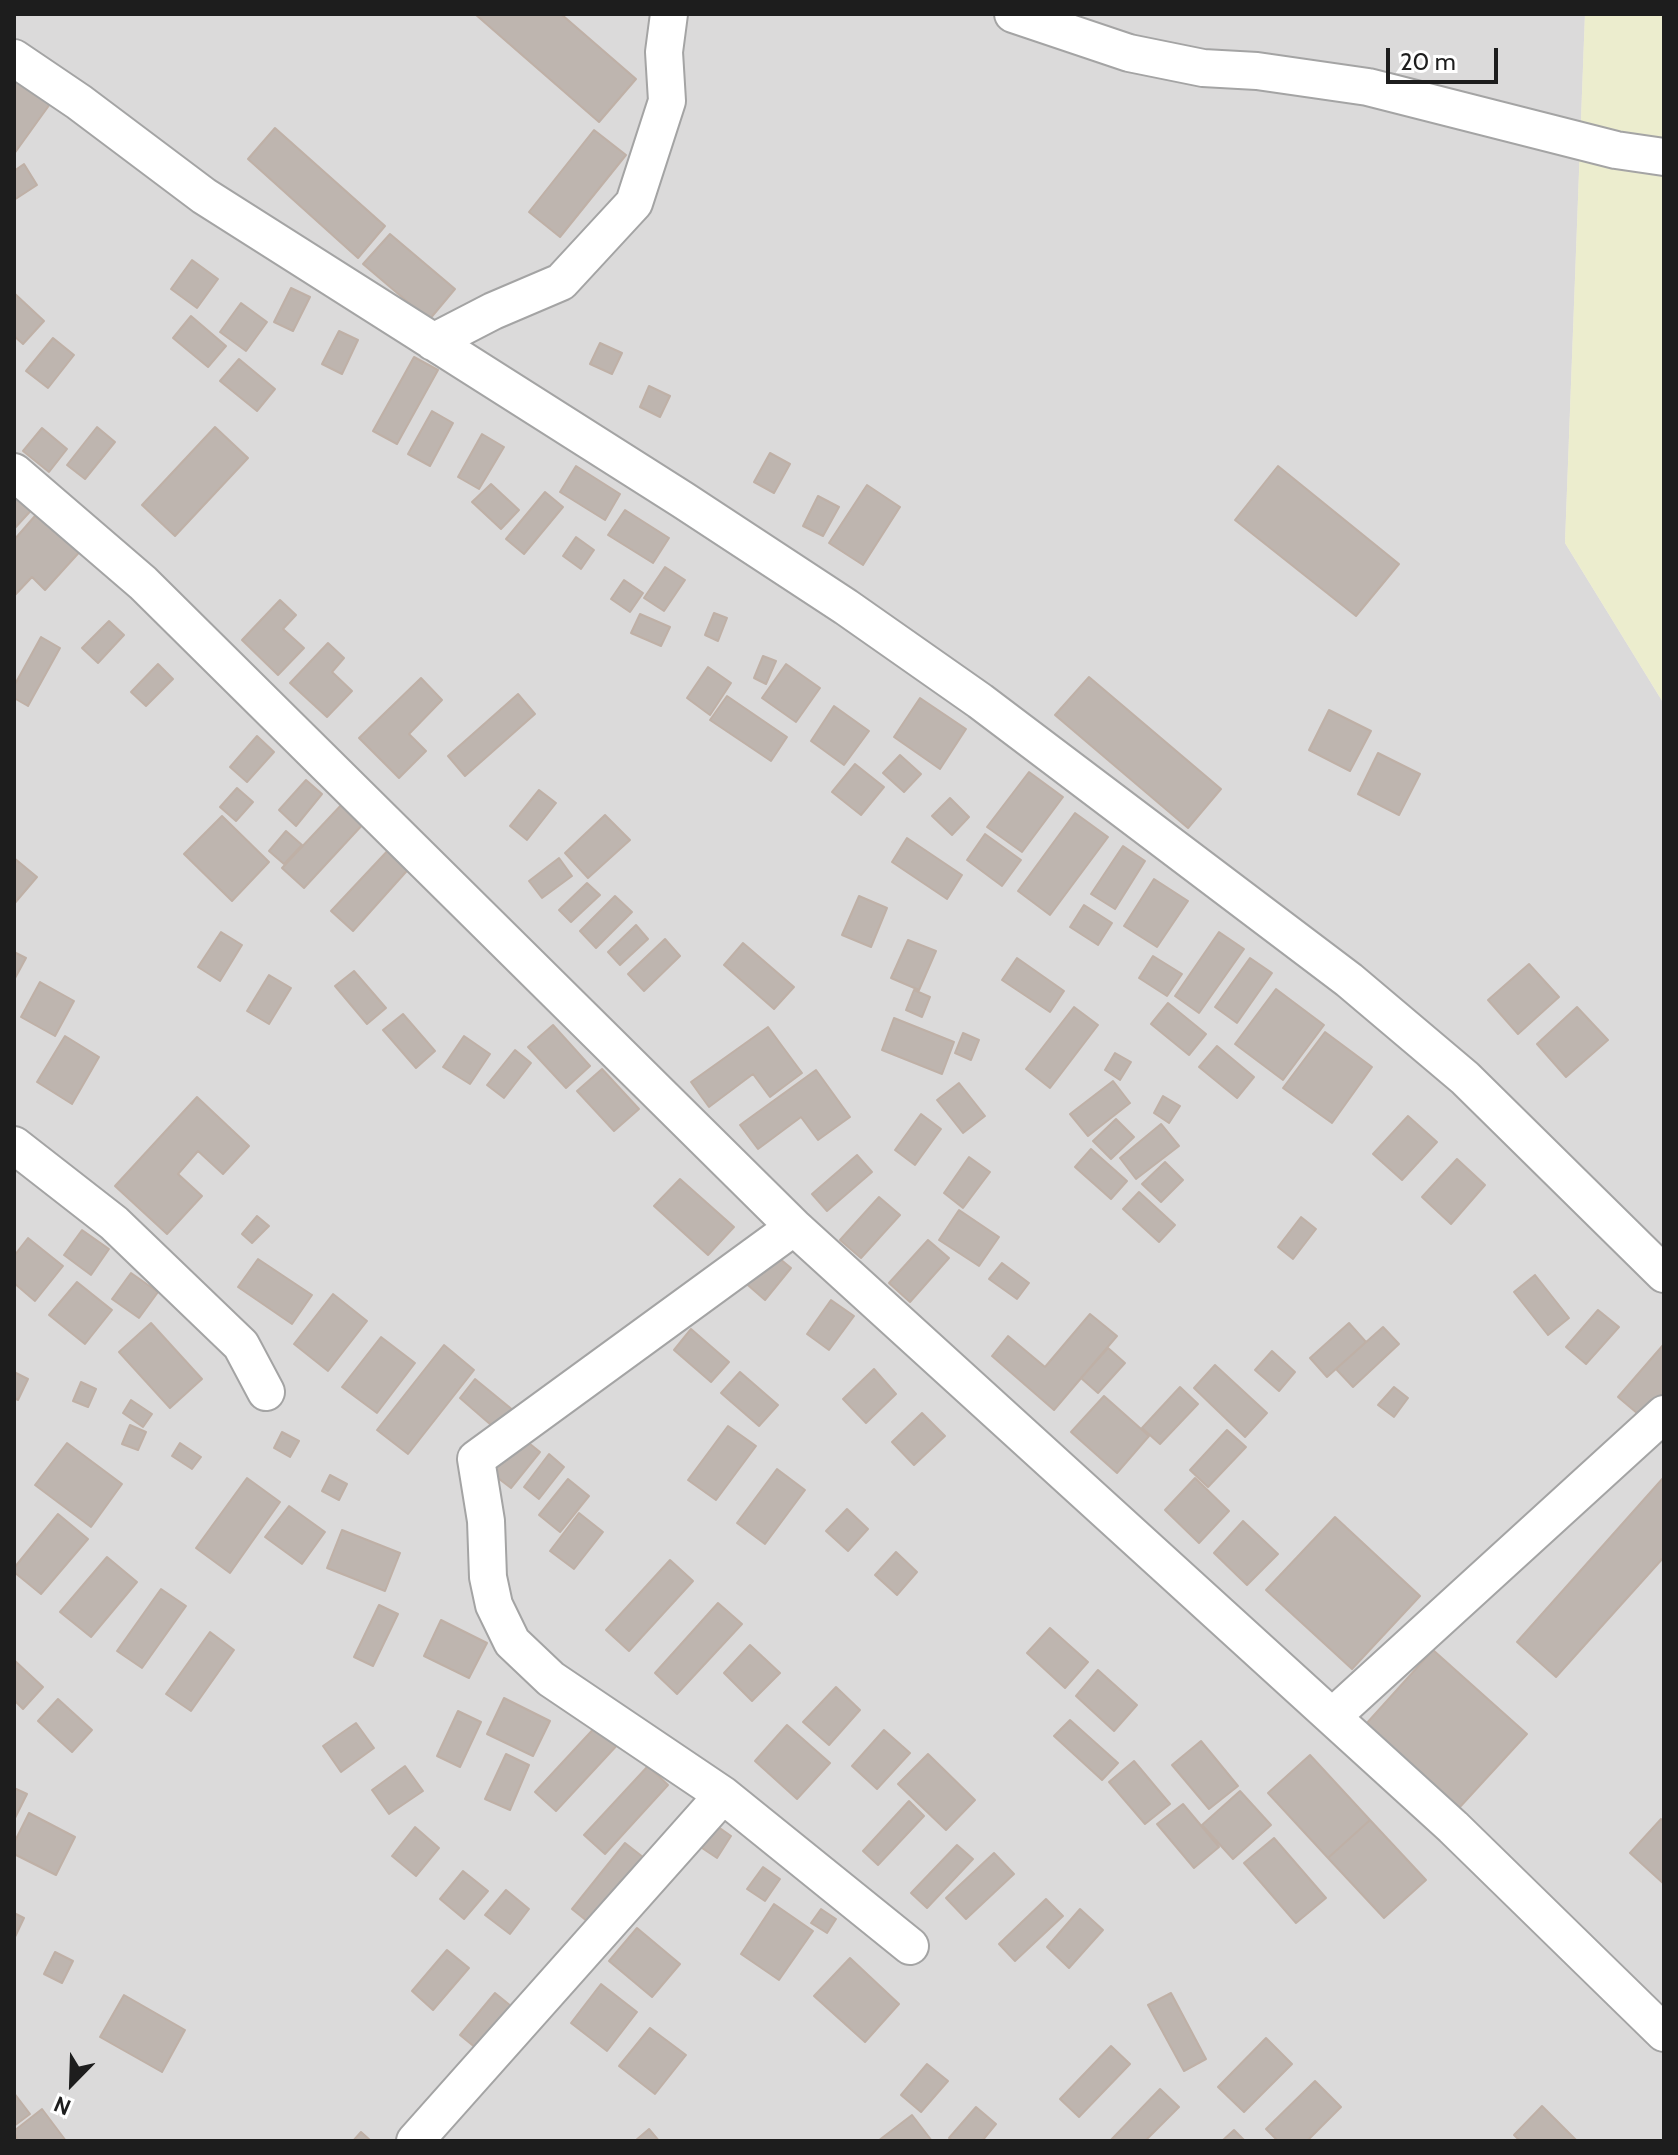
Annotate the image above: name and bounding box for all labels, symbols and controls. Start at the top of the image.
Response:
scale bar [1390,32,1502,82]
text: 20 m [1400,47,1456,76]
north arrow [32,2043,112,2123]
text: N [50,2090,75,2121]

